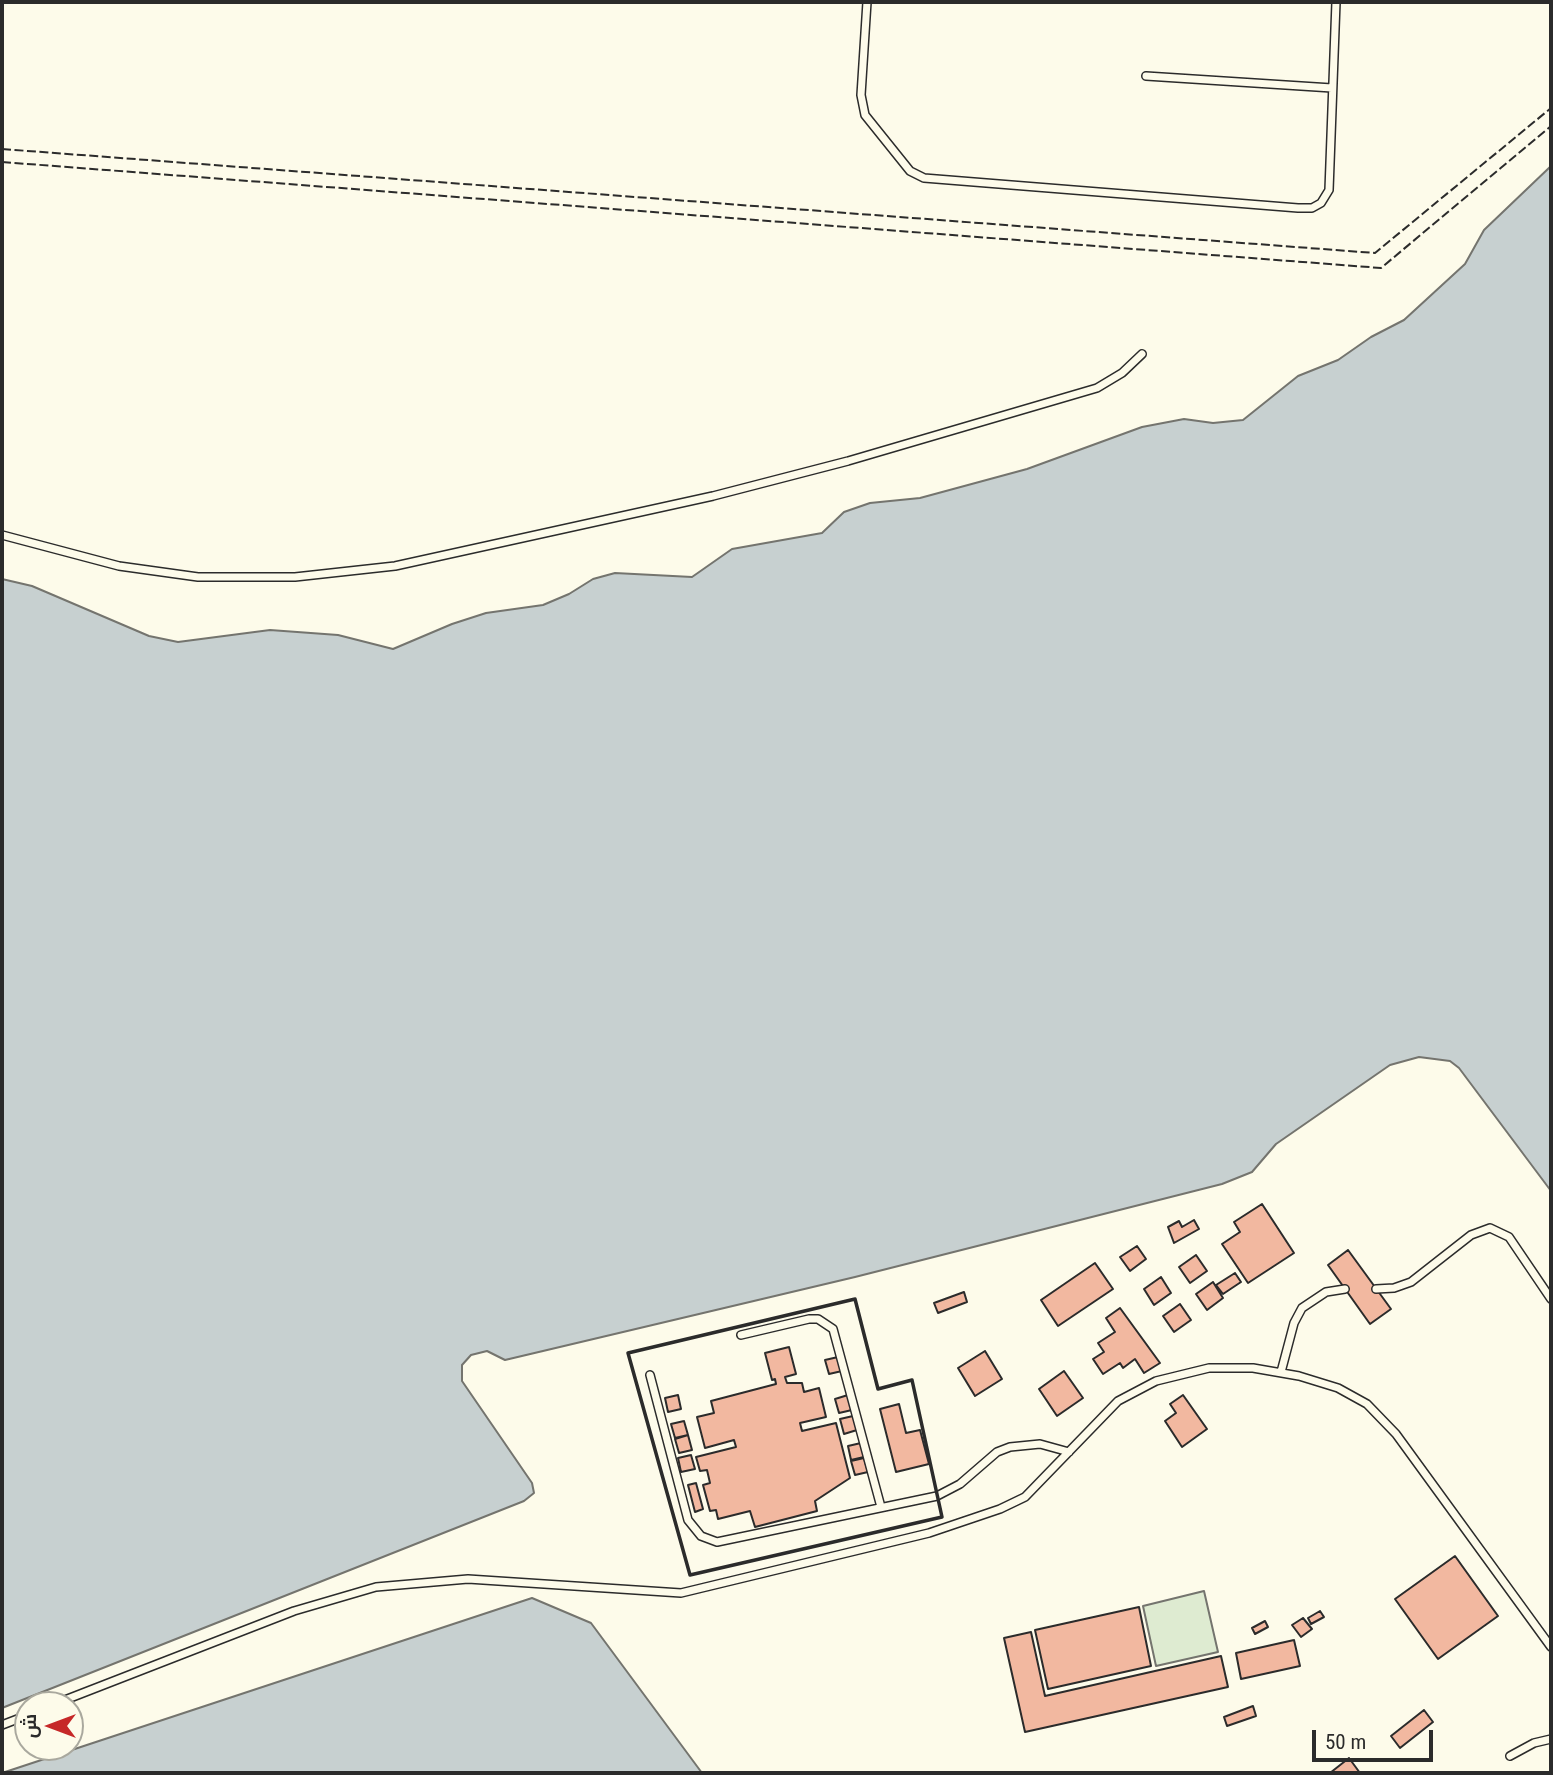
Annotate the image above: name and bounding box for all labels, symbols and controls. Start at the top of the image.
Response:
north arrow [14,1691,84,1761]
text: ش [18,1714,41,1738]
scale bar [1315,1716,1436,1760]
text: 50 m [1325,1730,1366,1754]

